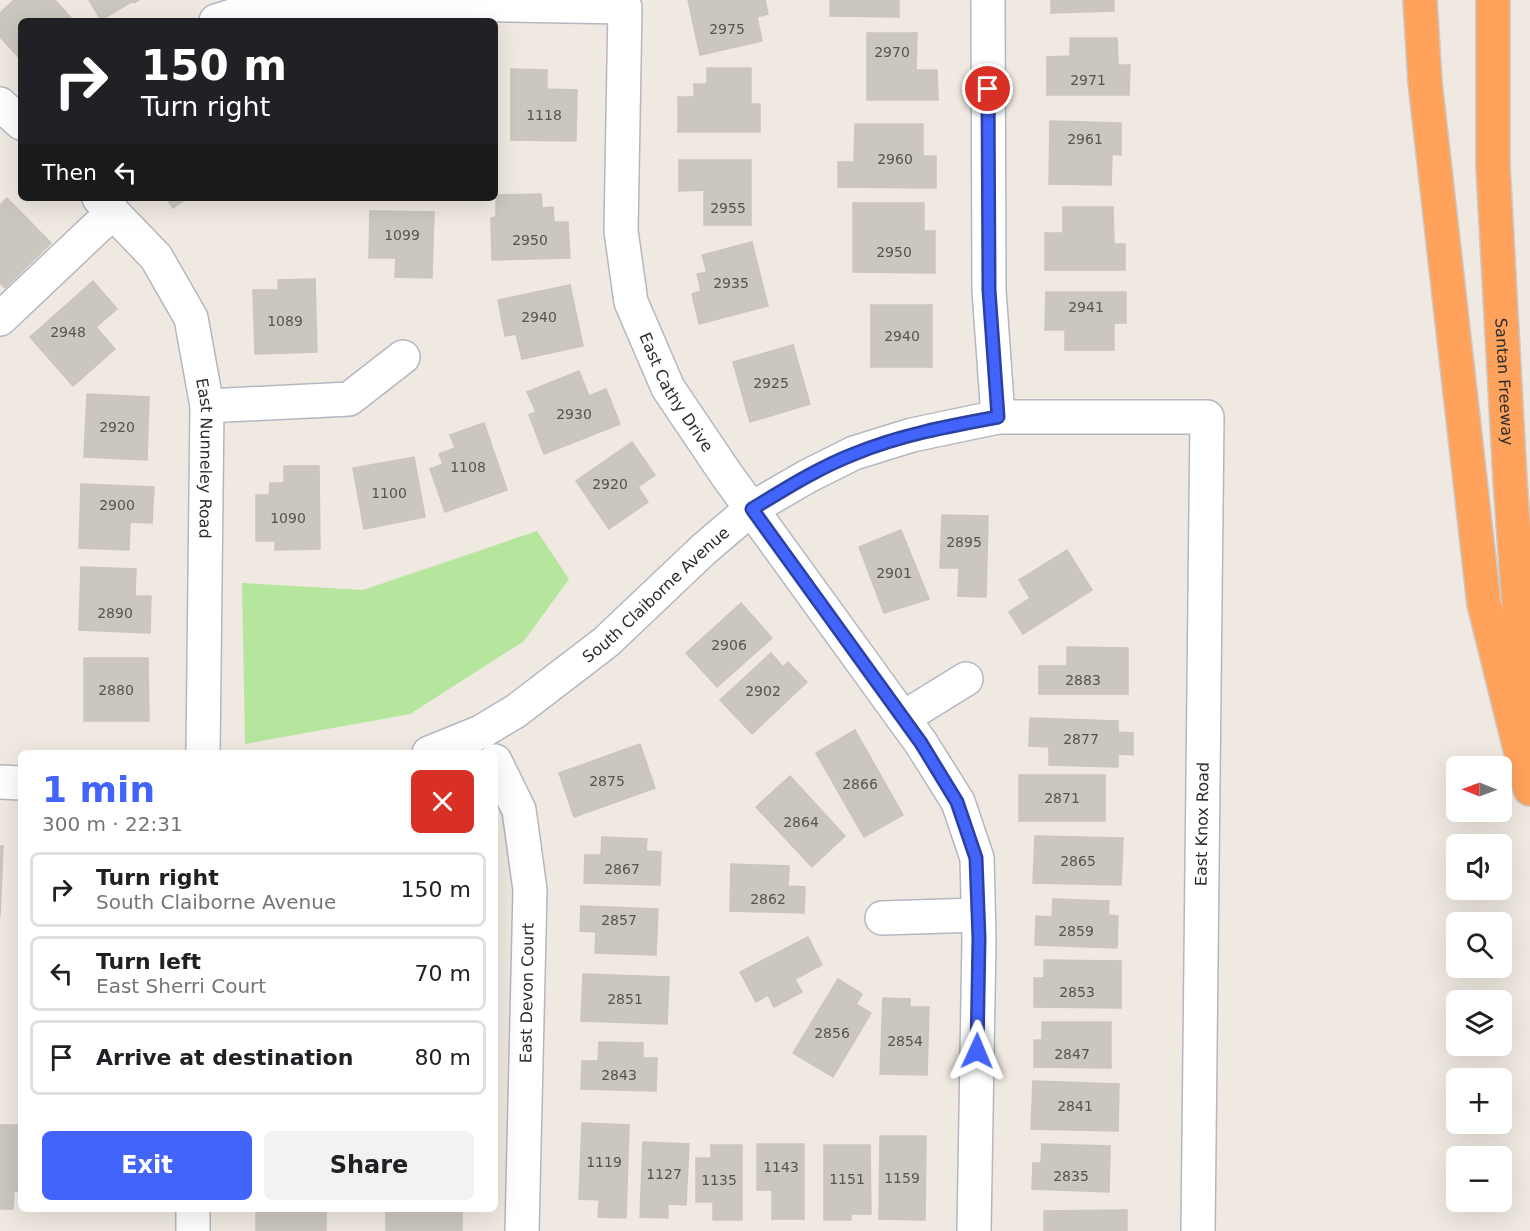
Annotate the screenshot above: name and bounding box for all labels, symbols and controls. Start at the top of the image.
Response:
house number: 2975 [709,21,745,37]
text: 150 m [141,41,287,90]
icon: right [42,42,120,120]
house number: 2970 [874,44,910,60]
pin [962,63,1013,114]
icon: arrive [971,72,1004,105]
house number: 2971 [1070,72,1106,88]
text: Turn right [141,91,270,122]
house number: 1118 [526,107,562,123]
house number: 2961 [1067,131,1103,147]
house number: 2960 [877,151,913,167]
icon: left [109,156,142,189]
text: Then [42,160,97,185]
house number: 2955 [710,200,746,216]
house number: 1099 [384,227,420,243]
house number: 2950 [512,232,548,248]
house number: 2950 [876,244,912,260]
house number: 2935 [713,275,749,291]
house number: 2941 [1068,299,1104,315]
house number: 2940 [521,309,557,325]
house number: 1089 [267,313,303,329]
street label: Santan Freeway [1492,317,1518,446]
house number: 2948 [50,324,86,340]
house number: 2940 [884,328,920,344]
street label: East Cathy Drive [636,329,718,455]
house number: 2925 [753,375,789,391]
street label: East Nunneley Road [193,376,216,539]
house number: 2930 [556,406,592,422]
house number: 2920 [99,419,135,435]
house number: 1108 [450,459,486,475]
house number: 2920 [592,476,628,492]
house number: 1100 [371,485,407,501]
house number: 2900 [99,497,135,513]
house number: 1090 [270,510,306,526]
street label: South Claiborne Avenue [578,522,733,666]
house number: 2895 [946,534,982,550]
house number: 2901 [876,565,912,581]
house number: 2890 [97,605,133,621]
house number: 2906 [711,637,747,653]
house number: 2883 [1065,672,1101,688]
house number: 2880 [98,682,134,698]
house number: 2902 [745,683,781,699]
house number: 2877 [1063,731,1099,747]
north arrow [1446,756,1512,822]
map controls [1446,756,1512,1212]
street label: East Knox Road [1191,762,1213,886]
text: 1 min [42,769,155,810]
button: close [411,770,474,833]
house number: 2875 [589,773,625,789]
house number: 2866 [842,776,878,792]
house number: 2871 [1044,790,1080,806]
text: 300 m · 22:31 [42,812,183,836]
house number: 2864 [783,814,819,830]
button: sound [1446,834,1512,900]
house number: 2865 [1060,853,1096,869]
house number: 2867 [604,861,640,877]
text: Turn right [96,865,219,890]
icon: right [45,873,78,906]
text: 150 m [401,877,471,902]
text: South Claiborne Avenue [96,890,336,914]
house number: 2862 [750,891,786,907]
house number: 2857 [601,912,637,928]
button: search [1446,912,1512,978]
street label: East Devon Court [516,923,538,1063]
house number: 2859 [1058,923,1094,939]
text: Turn left [96,949,201,974]
icon: left [45,957,78,990]
text: 70 m [415,961,471,986]
text: East Sherri Court [96,974,266,998]
house number: 2853 [1059,984,1095,1000]
button: layers [1446,990,1512,1056]
house number: 2851 [607,991,643,1007]
position arrow [945,1019,1009,1083]
house number: 2856 [814,1025,850,1041]
house number: 2854 [887,1033,923,1049]
icon: arrive [45,1041,78,1074]
text: Arrive at destination [96,1045,353,1070]
text: 80 m [415,1045,471,1070]
house number: 2847 [1054,1046,1090,1062]
house number: 2843 [601,1067,637,1083]
button: + [1446,1068,1512,1134]
house number: 2841 [1057,1098,1093,1114]
button: Exit [42,1131,252,1200]
button: Share [264,1131,474,1200]
button: − [1446,1146,1512,1212]
house number: 1119 [586,1154,622,1170]
house number: 1143 [763,1159,799,1175]
house number: 1127 [646,1166,682,1182]
house number: 2835 [1053,1168,1089,1184]
house number: 1159 [884,1170,920,1186]
house number: 1151 [829,1171,865,1187]
house number: 1135 [701,1172,737,1188]

